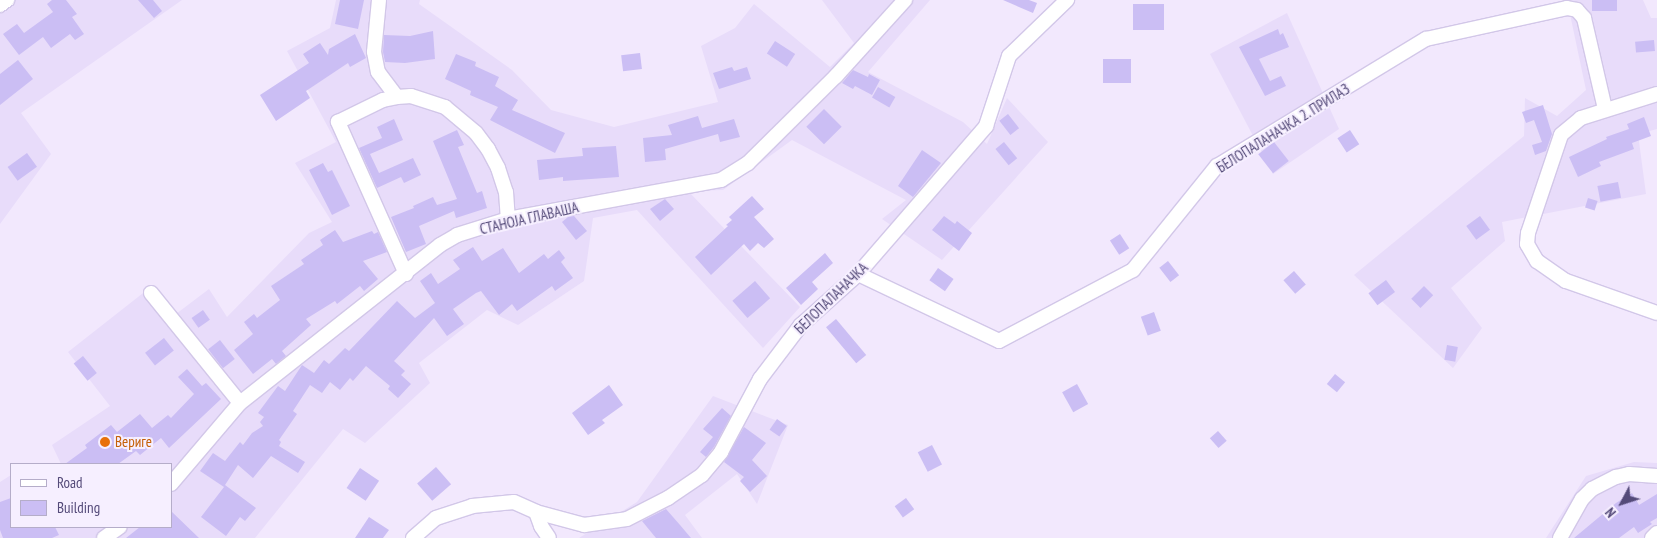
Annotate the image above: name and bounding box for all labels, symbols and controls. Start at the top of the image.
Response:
street label: БЕЛОПАЛАНАЧКА 2. ПРИЛАЗ [1213,79,1353,177]
street label: СТАНОЈА ГЛАВАША [478,198,580,238]
street label: БЕЛОПАЛАНАЧКА [791,258,871,338]
place label: Вериге [115,433,152,451]
marker: Вериге [99,436,111,448]
legend [10,463,172,528]
text: Road [57,473,83,492]
north arrow [1597,478,1647,528]
text: Building [57,498,100,517]
text: N [1601,504,1620,521]

